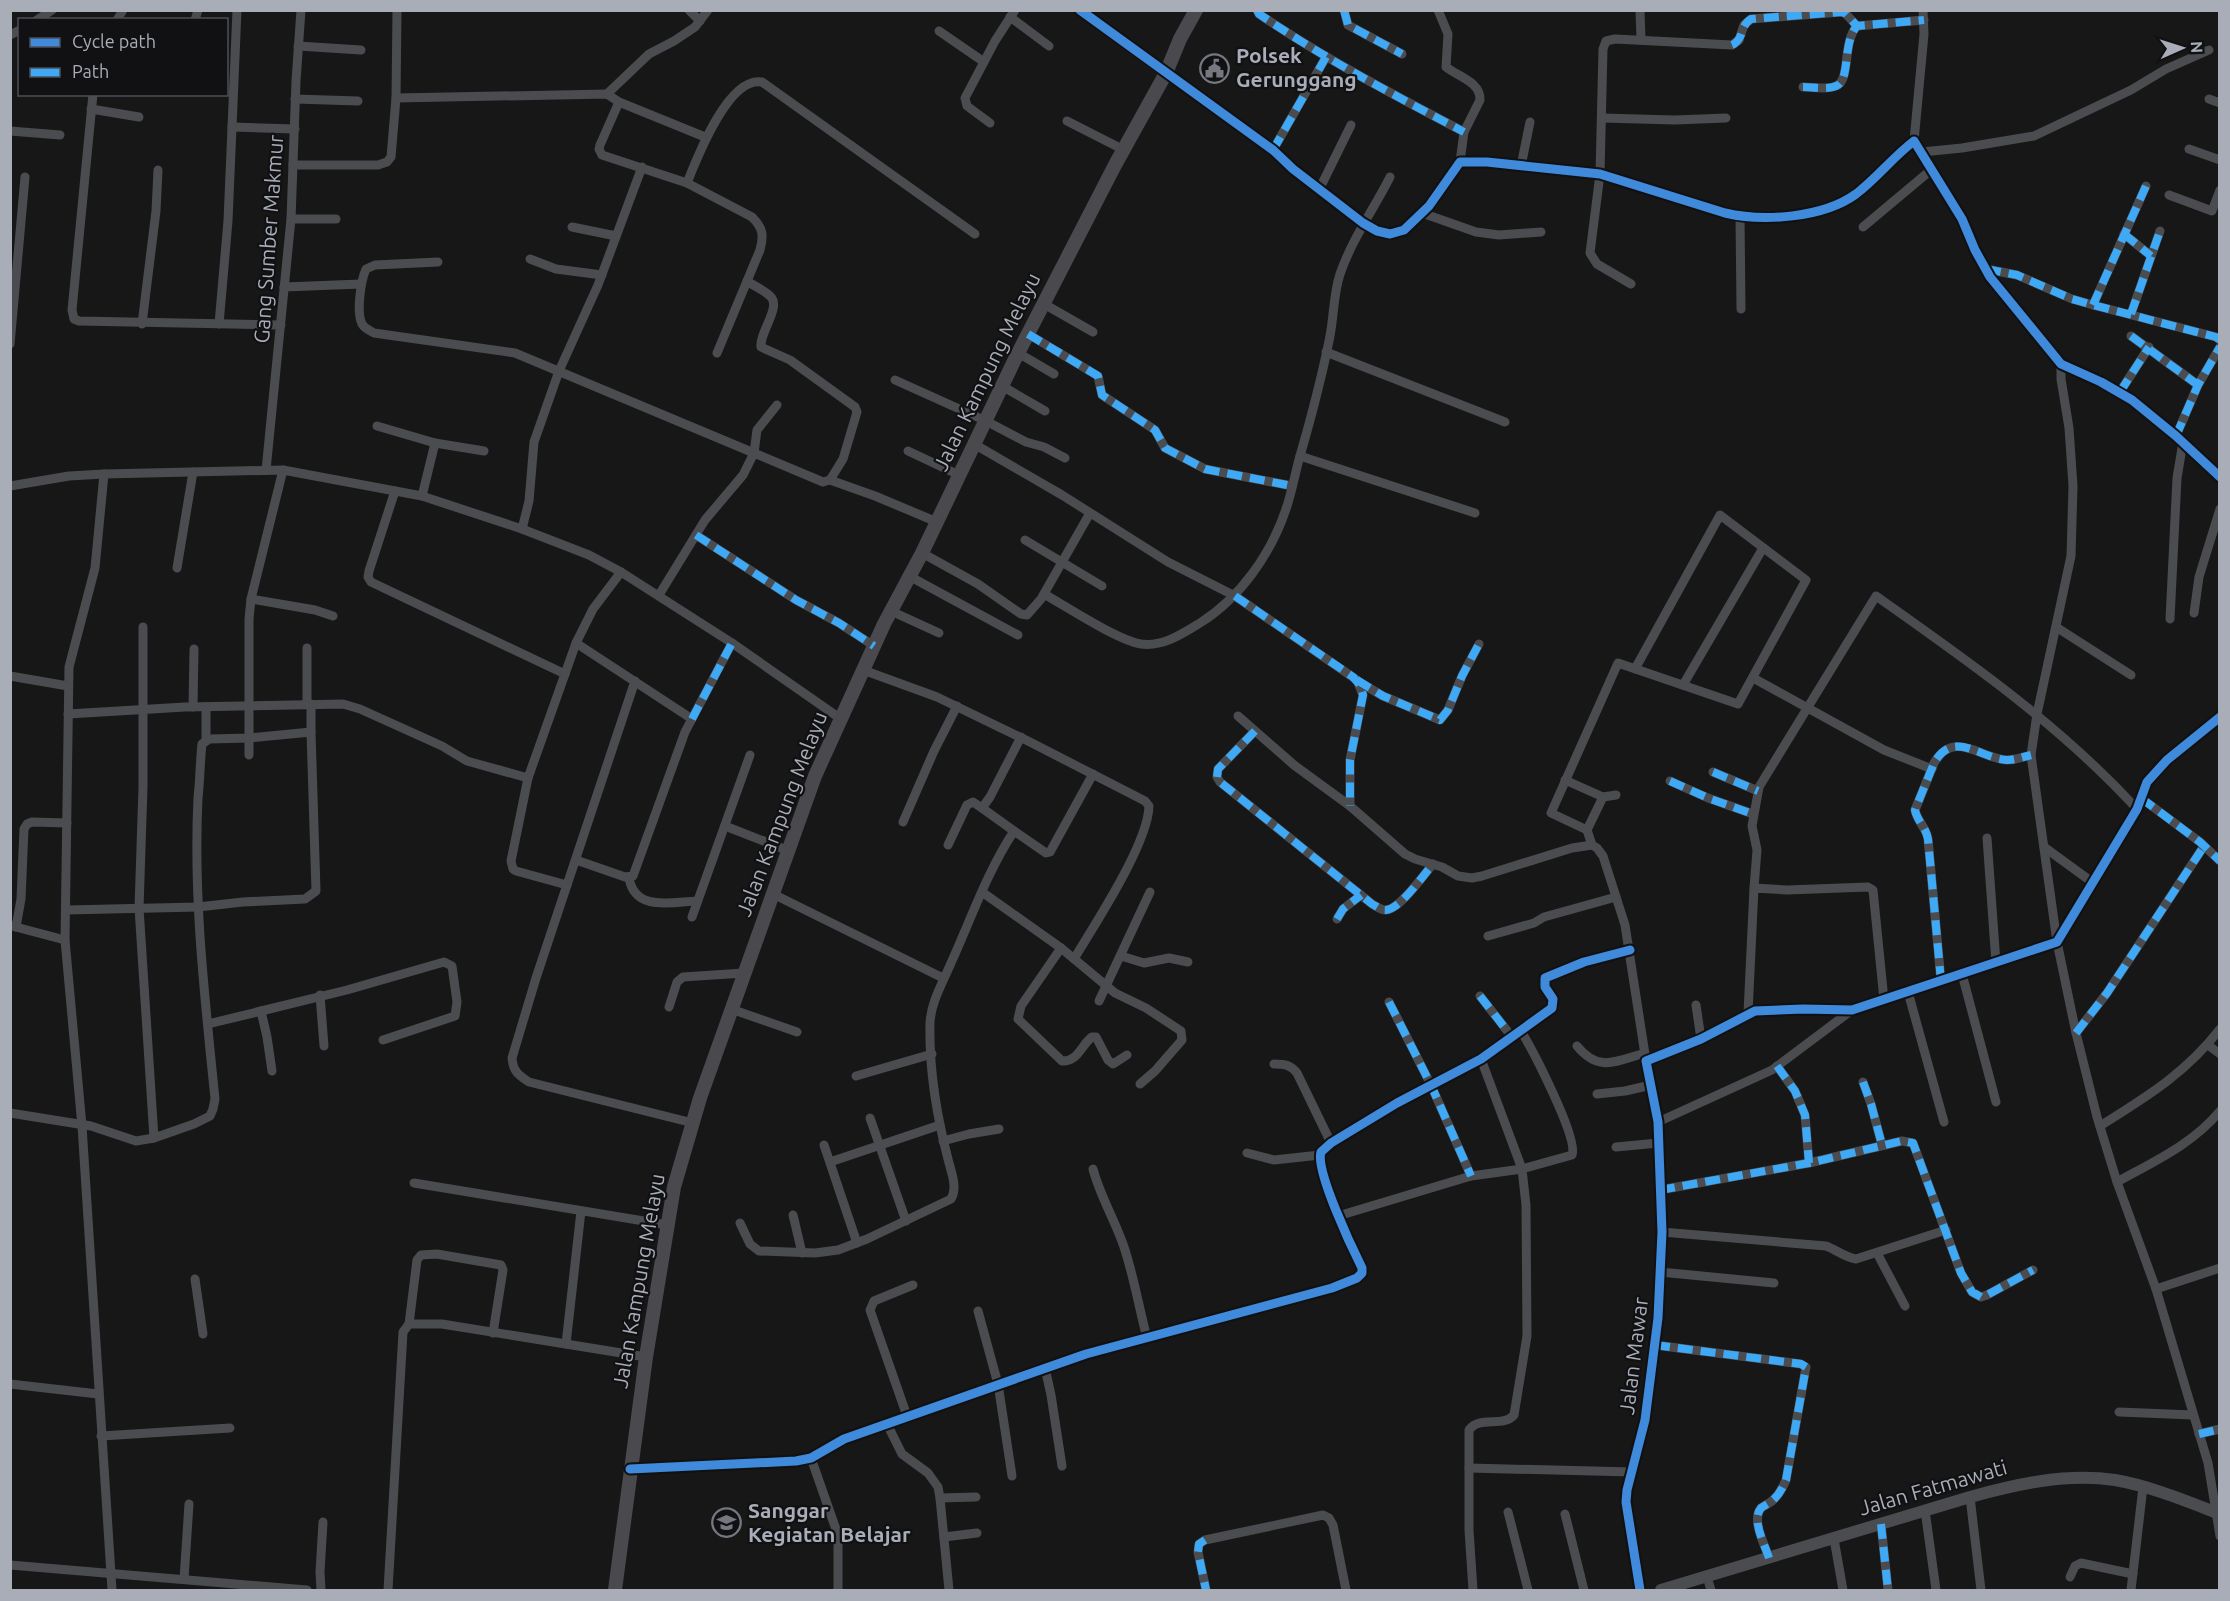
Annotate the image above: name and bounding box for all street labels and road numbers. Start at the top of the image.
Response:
street label: Gang Sumber Makmur [249,134,287,344]
street label: Jalan Kampung Melayu [928,269,1045,475]
street label: Jalan Kampung Melayu [731,708,831,919]
street label: Jalan Kampung Melayu [607,1172,669,1390]
street label: Jalan Mawar [1614,1296,1652,1416]
street label: Jalan Fatmawati [1856,1454,2010,1520]

